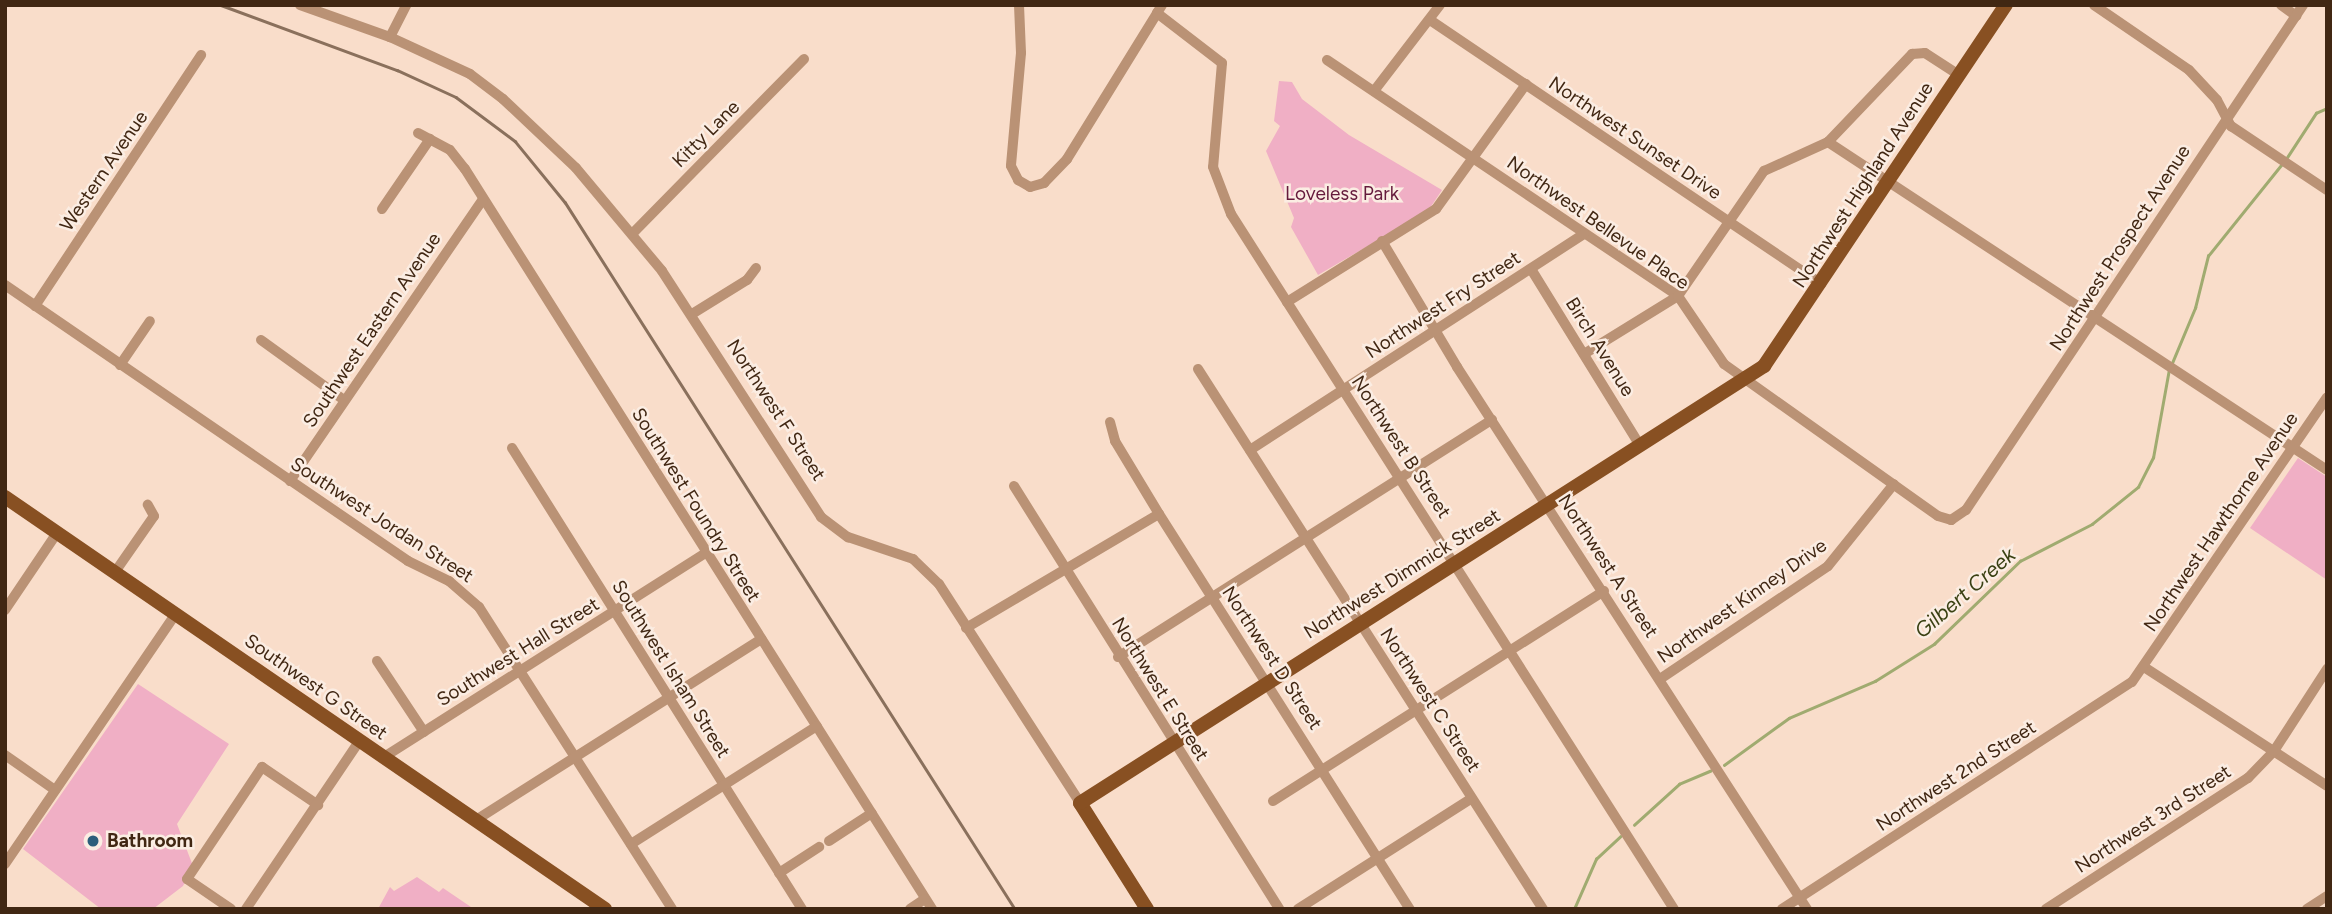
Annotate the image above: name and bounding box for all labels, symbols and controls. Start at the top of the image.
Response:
street label: Northwest Sunset Drive [1544,72,1726,204]
street label: Northwest Highland Avenue [1788,78,1938,292]
street label: Kitty Lane [668,96,744,172]
street label: Western Avenue [55,107,153,235]
street label: Northwest Prospect Avenue [2045,141,2195,355]
street label: Northwest Bellevue Place [1503,151,1693,295]
park label: Loveless Park [1285,183,1399,205]
street label: Southwest Eastern Avenue [298,228,446,432]
street label: Northwest Fry Street [1361,246,1525,364]
street label: Birch Avenue [1561,293,1639,401]
street label: Northwest F Street [722,335,830,485]
street label: Northwest B Street [1346,372,1456,522]
street label: Southwest Foundry Street [627,404,765,606]
street label: Northwest Hawthorne Avenue [2139,408,2303,636]
street label: Southwest Jordan Street [286,452,478,588]
street label: Northwest A Street [1553,490,1663,642]
street label: Northwest Dimmick Street [1300,504,1504,644]
street label: Northwest Kinney Drive [1653,534,1831,668]
water label: Gilbert Creek [1909,542,2021,644]
street label: Southwest Isham Street [607,576,735,762]
street label: Northwest D Street [1217,582,1327,734]
street label: Southwest Hall Street [433,593,603,711]
street label: Northwest E Street [1107,613,1213,765]
street label: Northwest C Street [1375,624,1485,776]
street label: Southwest G Street [240,629,392,745]
street label: Northwest 2nd Street [1872,716,2040,836]
street label: Northwest 3rd Street [2071,760,2235,878]
place label: Bathroom [107,830,193,852]
marker: Bathroom [85,833,101,849]

